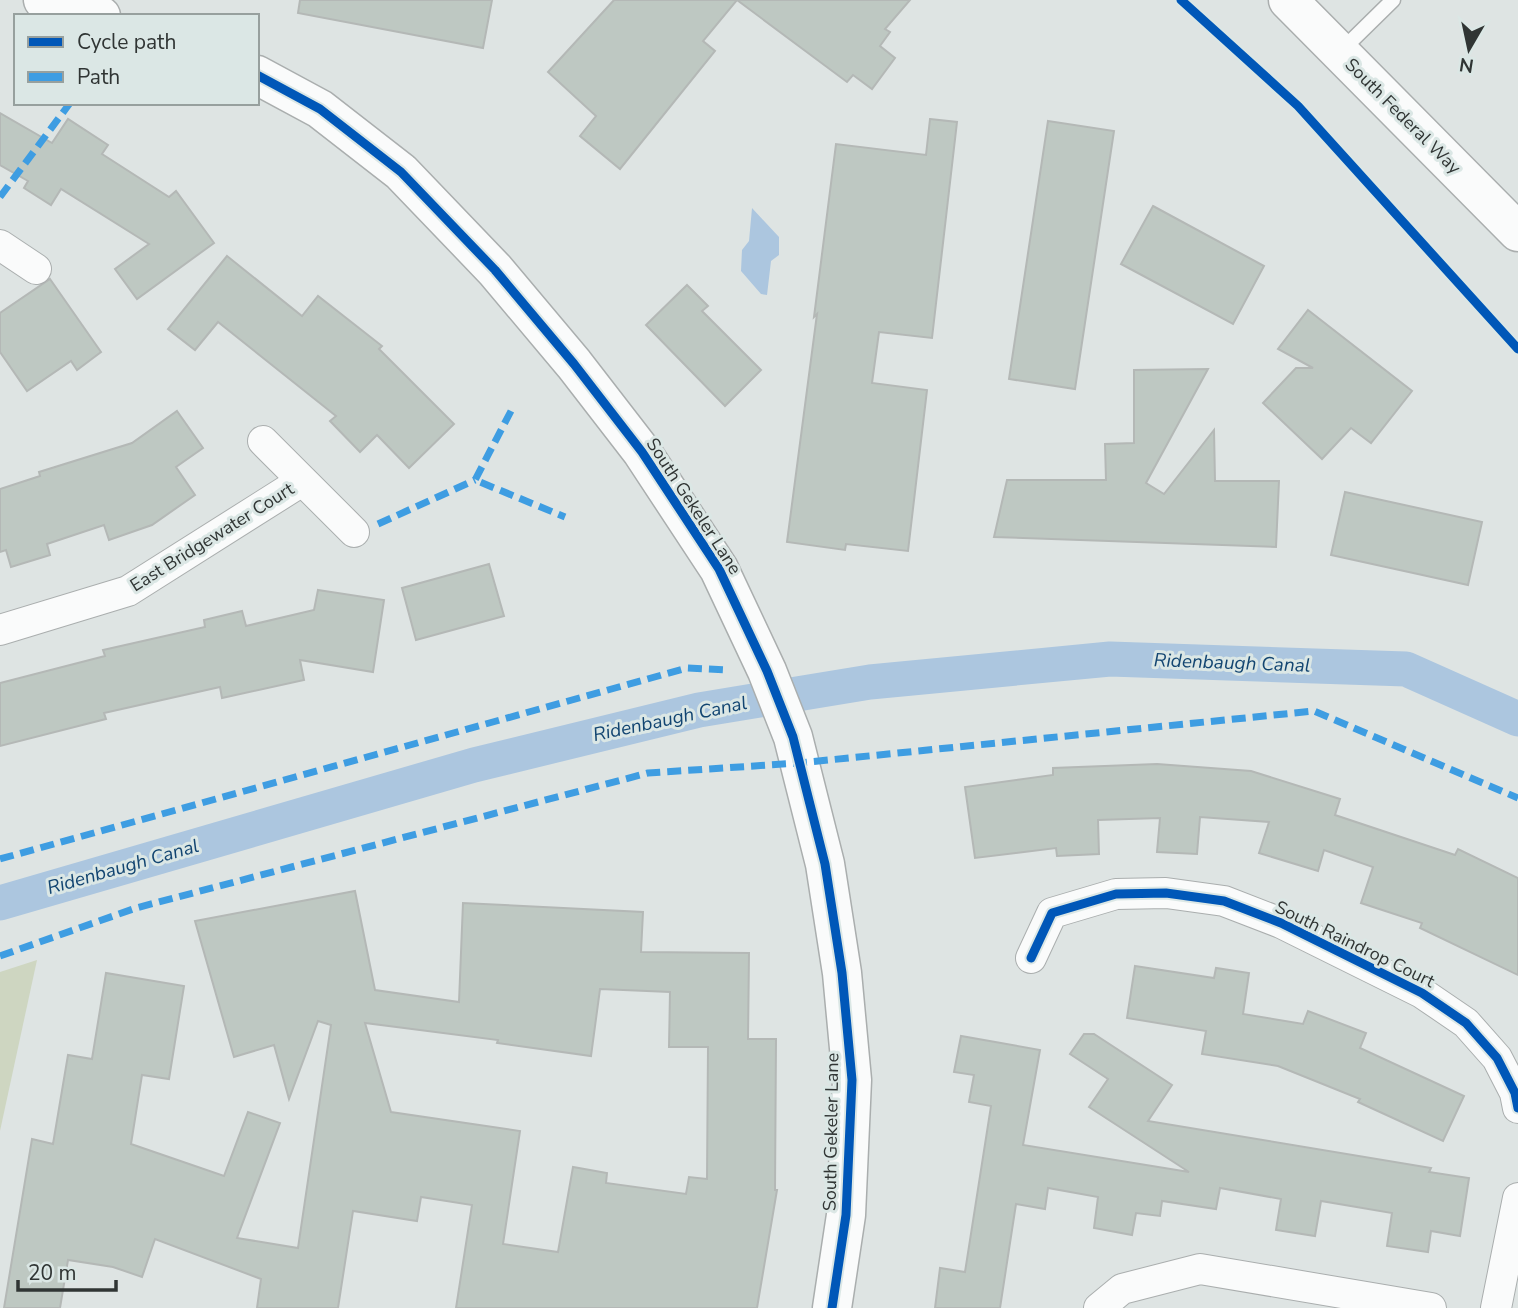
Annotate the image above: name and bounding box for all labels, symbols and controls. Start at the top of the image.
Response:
legend [14,14,259,105]
north arrow [1434,14,1504,84]
text: Cycle path [77,28,176,56]
text: N [1457,51,1476,79]
street label: South Federal Way [1340,53,1467,180]
text: Path [77,63,120,91]
street label: South Gekeler Lane [641,433,747,579]
street label: East Bridgewater Court [126,476,299,597]
water label: Ridenbaugh Canal [1153,647,1311,679]
water label: Ridenbaugh Canal [591,690,749,748]
water label: Ridenbaugh Canal [44,833,202,901]
street label: South Raindrop Court [1271,895,1440,993]
street label: South Gekeler Lane [818,1053,844,1211]
scale bar [18,1248,116,1292]
text: 20 m [28,1259,77,1287]

